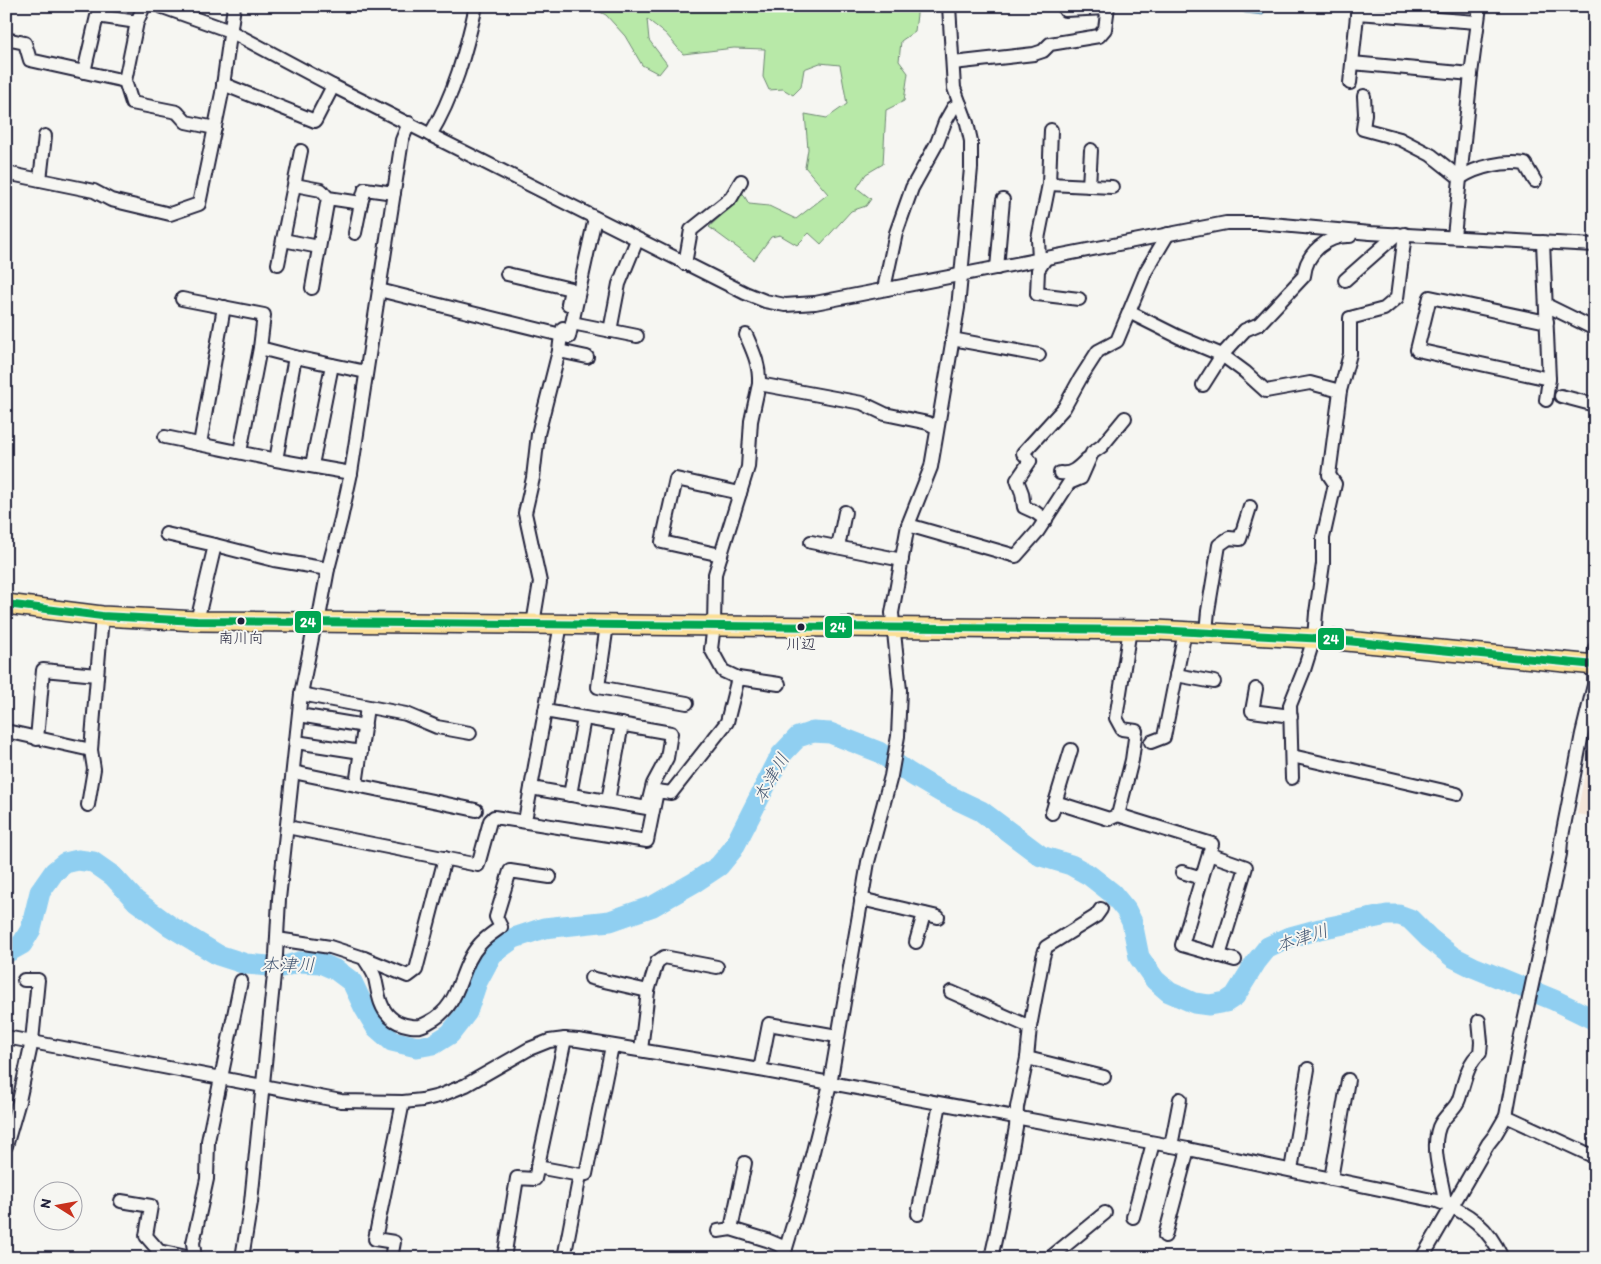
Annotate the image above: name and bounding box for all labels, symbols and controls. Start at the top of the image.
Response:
line badge: 24 [294,610,322,634]
text: 24 [300,614,316,631]
line badge: 24 [824,615,853,639]
marker: 南川向 [236,616,246,626]
text: 24 [830,619,846,636]
marker: 川辺 [796,622,806,632]
line badge: 24 [1317,627,1345,651]
place label: 南川向 [218,629,264,647]
text: 24 [1323,631,1339,648]
place label: 川辺 [786,635,816,653]
water label: 本津川 [748,749,794,807]
water label: 本津川 [1273,919,1331,957]
water label: 本津川 [261,954,315,976]
north arrow [32,1182,82,1232]
text: N [36,1197,55,1210]

